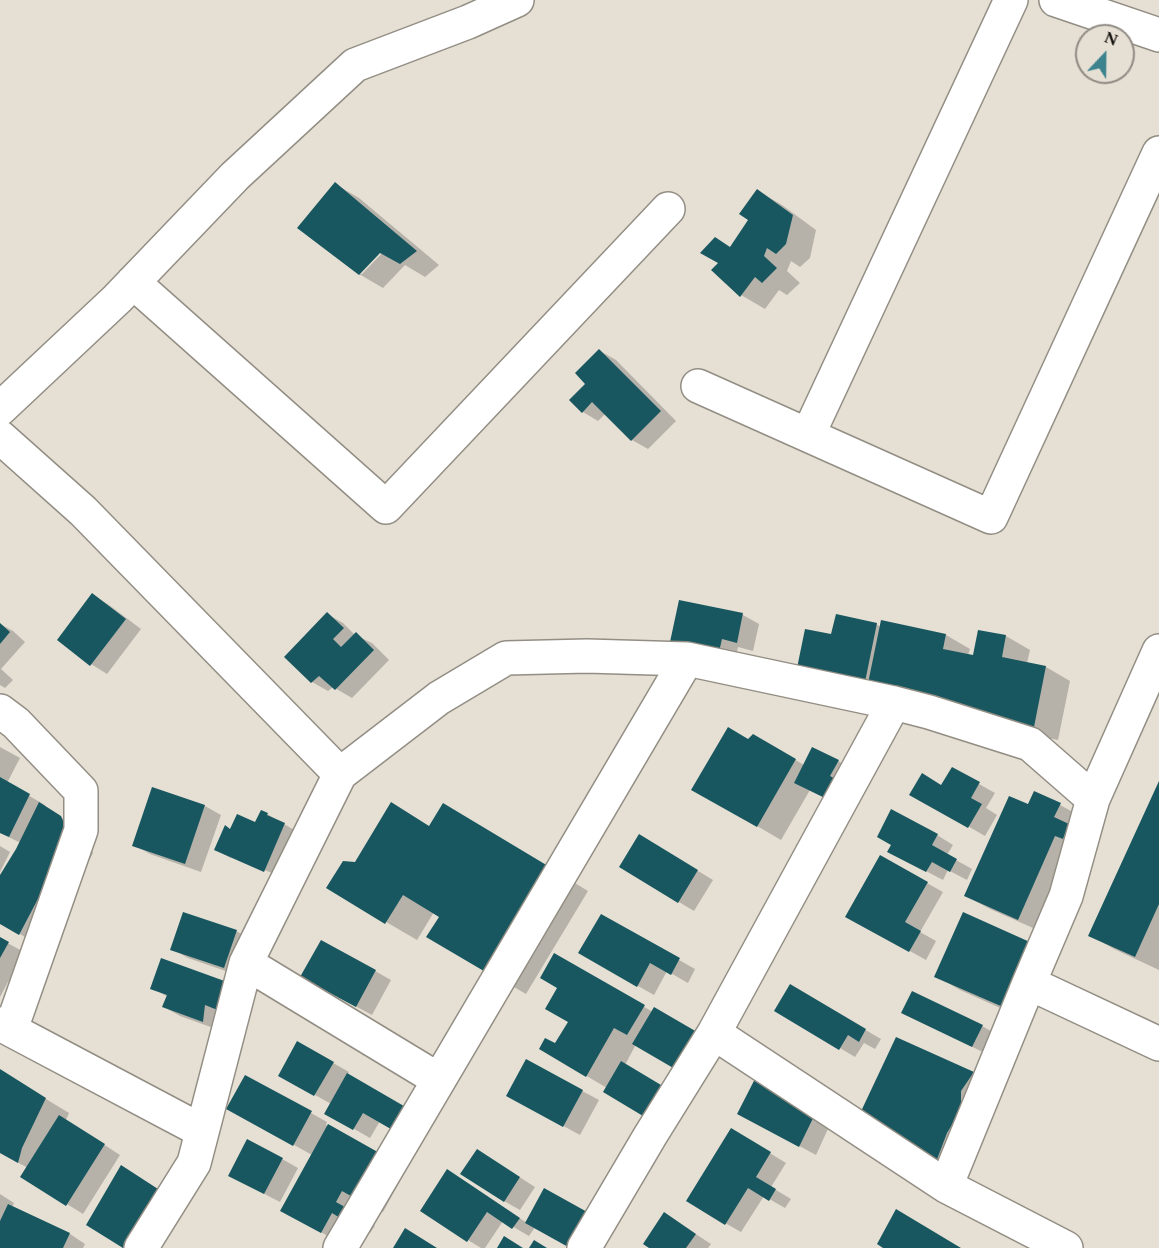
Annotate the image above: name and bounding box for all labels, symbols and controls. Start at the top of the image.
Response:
north arrow [1075,24,1135,84]
text: N [1100,26,1122,53]

